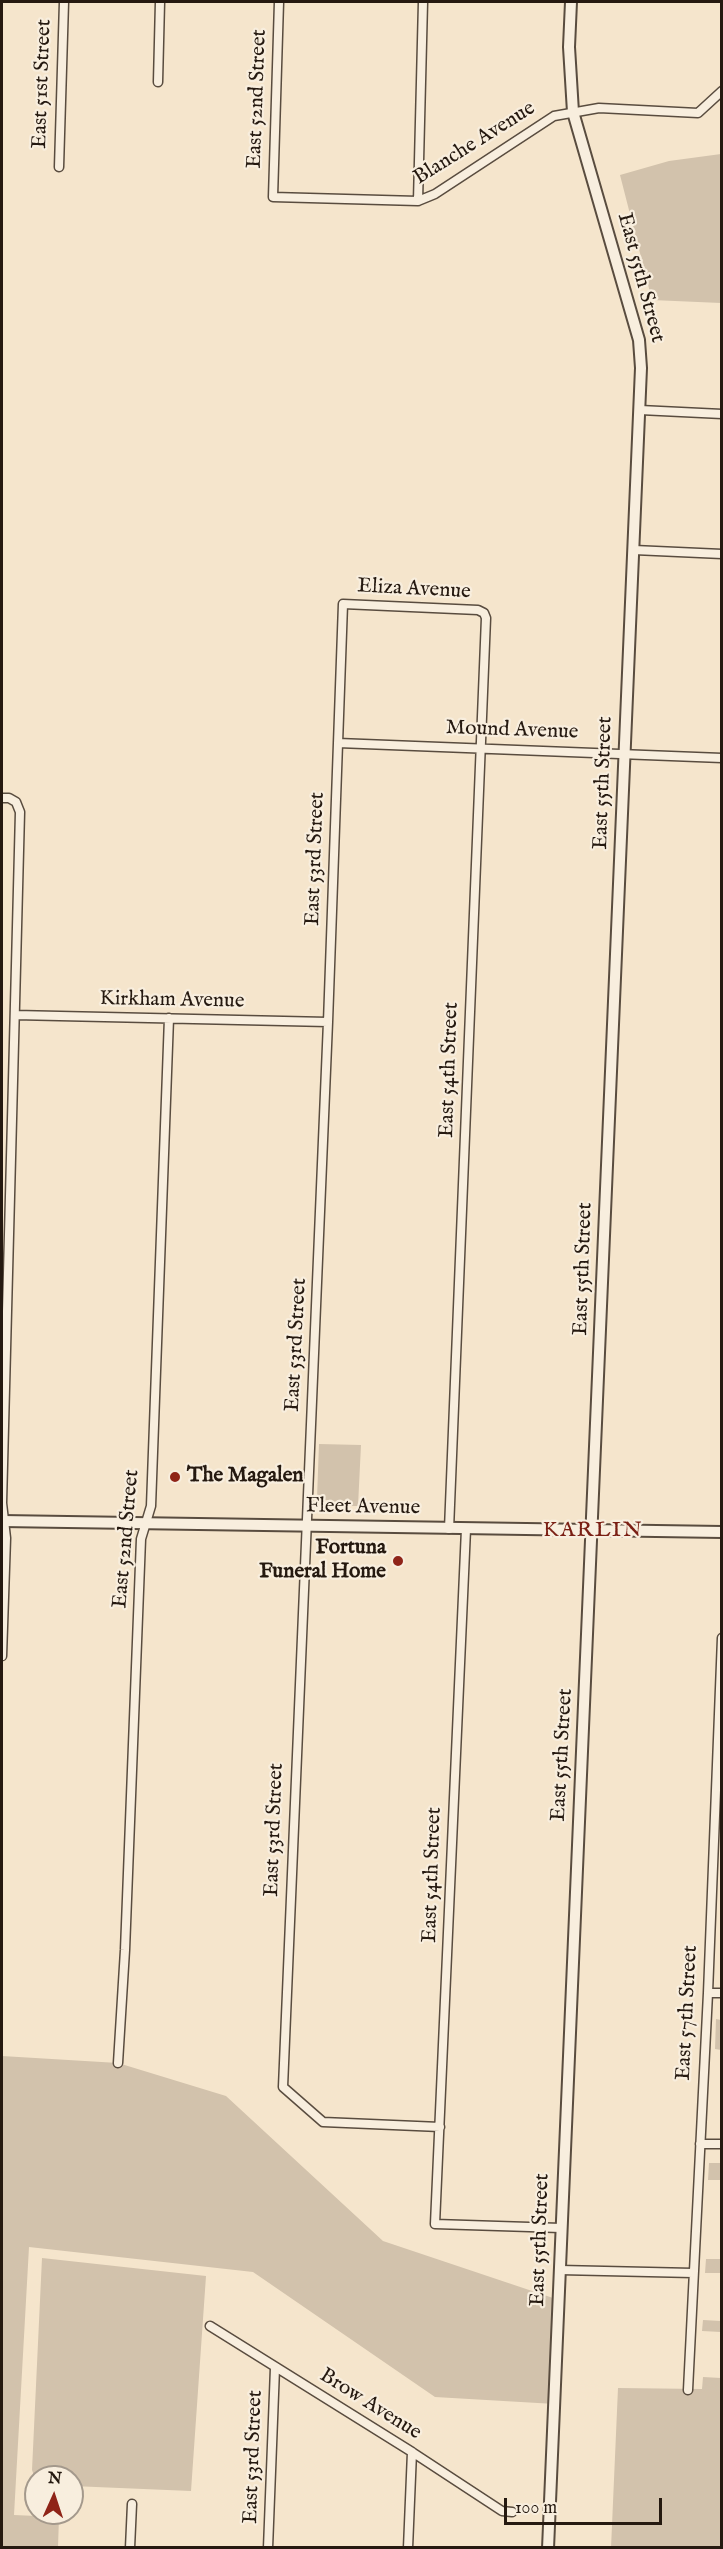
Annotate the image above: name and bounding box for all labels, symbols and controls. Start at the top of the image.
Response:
street label: East 51st Street [28,19,58,149]
street label: East 52nd Street [243,29,273,169]
street label: Blanche Avenue [410,97,540,191]
street label: East 55th Street [611,210,669,346]
street label: Eliza Avenue [357,574,471,606]
street label: Mound Avenue [445,716,579,746]
street label: East 55th Street [589,716,619,850]
street label: East 53rd Street [301,792,331,926]
street label: Kirkham Avenue [99,987,245,1015]
street label: East 54th Street [435,1002,465,1138]
street label: East 55th Street [569,1202,599,1336]
street label: East 53rd Street [281,1277,313,1413]
place label: The Magalen [187,1464,303,1490]
street label: East 52nd Street [108,1469,146,1609]
marker: The Magalen [168,1470,182,1484]
street label: Fleet Avenue [306,1494,420,1522]
district label: KARLIN [543,1518,643,1544]
place label: Fortuna Funeral Home [259,1536,386,1586]
marker: Fortuna Funeral Home [391,1554,405,1568]
street label: East 55th Street [547,1688,579,1822]
street label: East 53rd Street [260,1763,290,1897]
street label: East 54th Street [418,1807,448,1943]
street label: East 57th Street [672,1945,704,2081]
street label: East 55th Street [526,2173,556,2307]
street label: Brow Avenue [314,2364,426,2446]
street label: East 53rd Street [239,2390,269,2524]
north arrow [24,2465,84,2525]
text: N [47,2469,62,2489]
scale bar [507,2486,664,2524]
text: 100 m [515,2497,557,2520]

